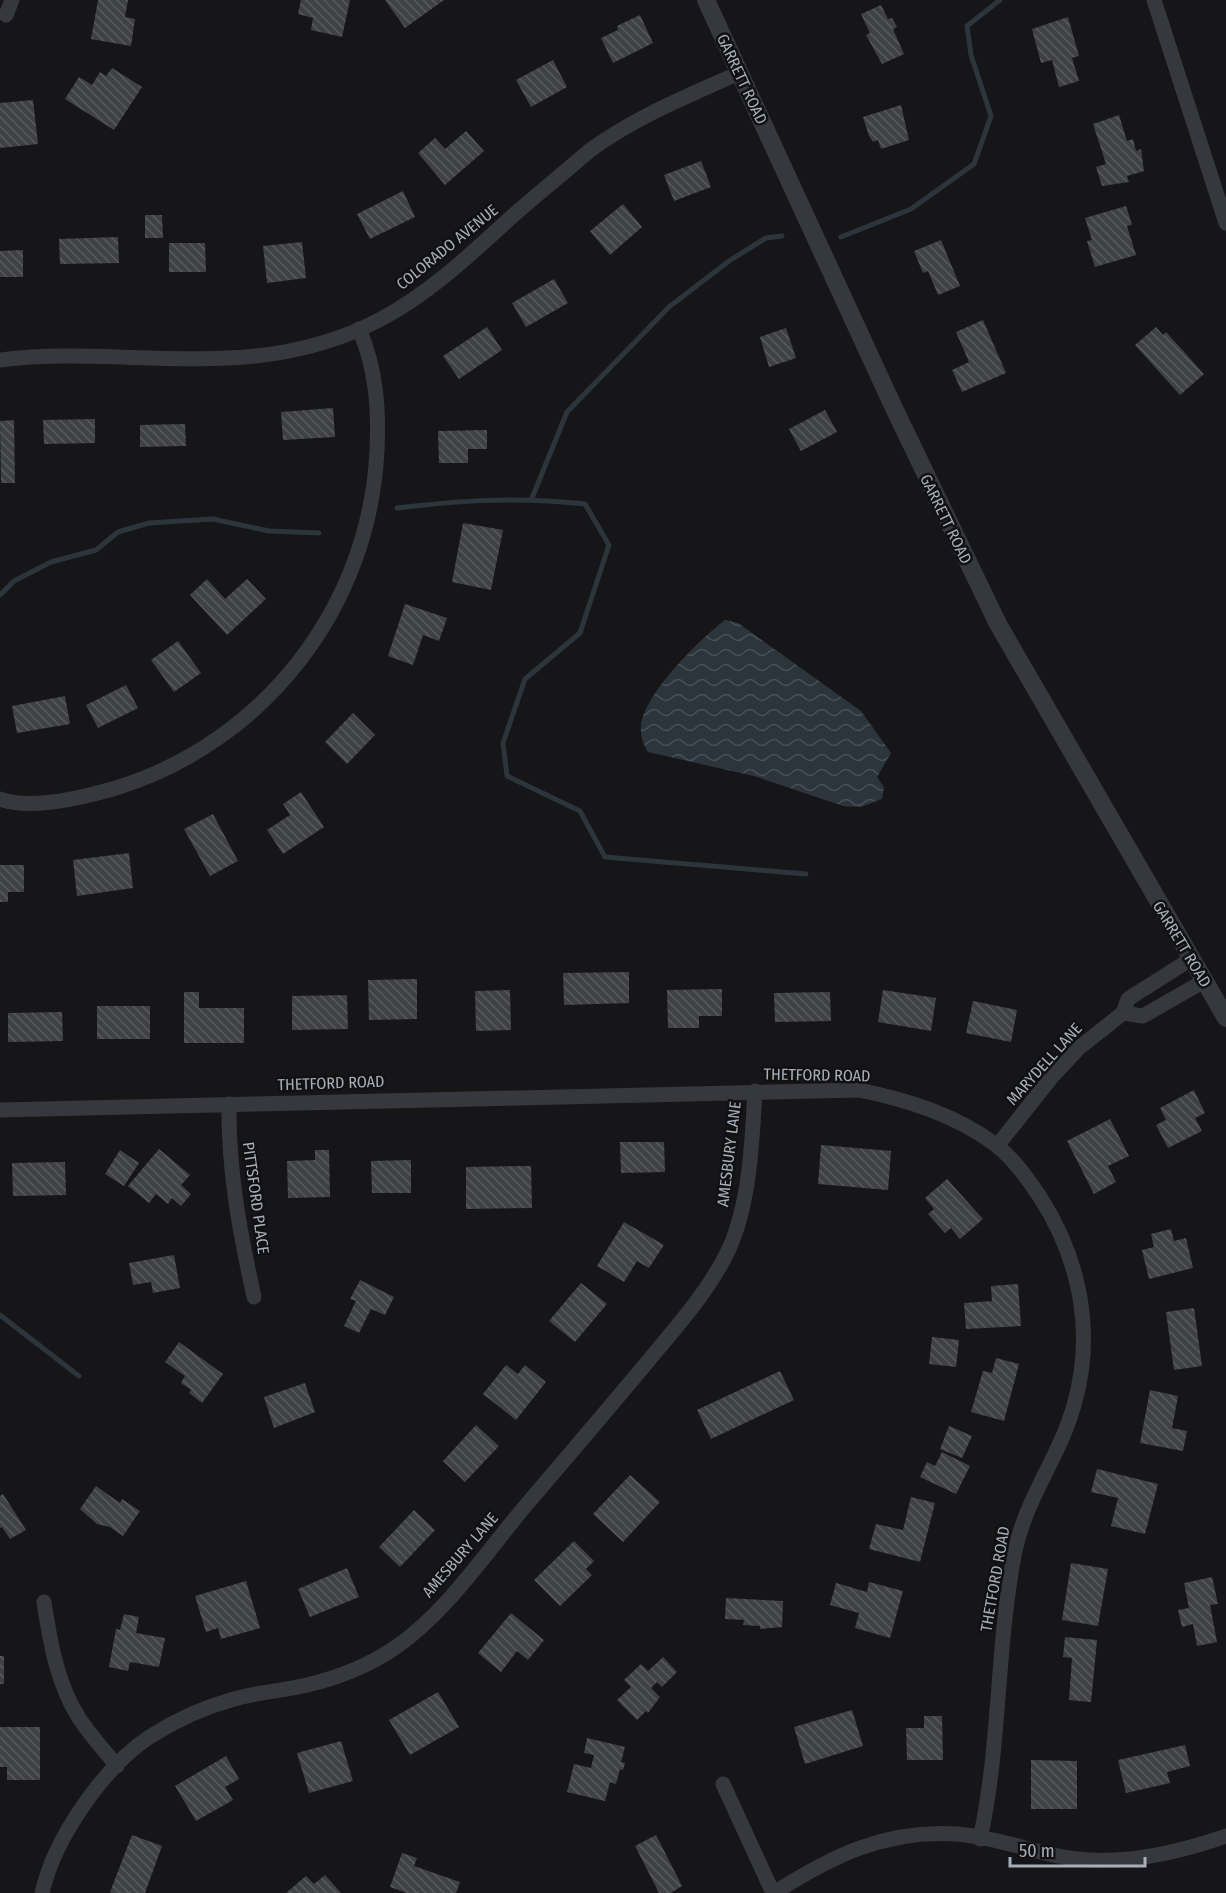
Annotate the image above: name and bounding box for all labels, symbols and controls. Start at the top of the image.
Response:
street label: GARRETT ROAD [713,31,771,127]
street label: COLORADO AVENUE [392,200,502,294]
street label: GARRETT ROAD [916,471,976,567]
street label: GARRETT ROAD [1149,897,1215,991]
street label: MARYDELL LANE [1002,1019,1086,1109]
street label: THETFORD ROAD [763,1065,871,1085]
street label: THETFORD ROAD [277,1072,385,1094]
street label: AMESBURY LANE [713,1100,745,1208]
street label: PITTSFORD PLACE [239,1141,273,1255]
street label: AMESBURY LANE [418,1509,502,1601]
street label: THETFORD ROAD [976,1525,1014,1633]
scale bar [1010,1830,1145,1868]
text: 50 m [1019,1840,1055,1862]

